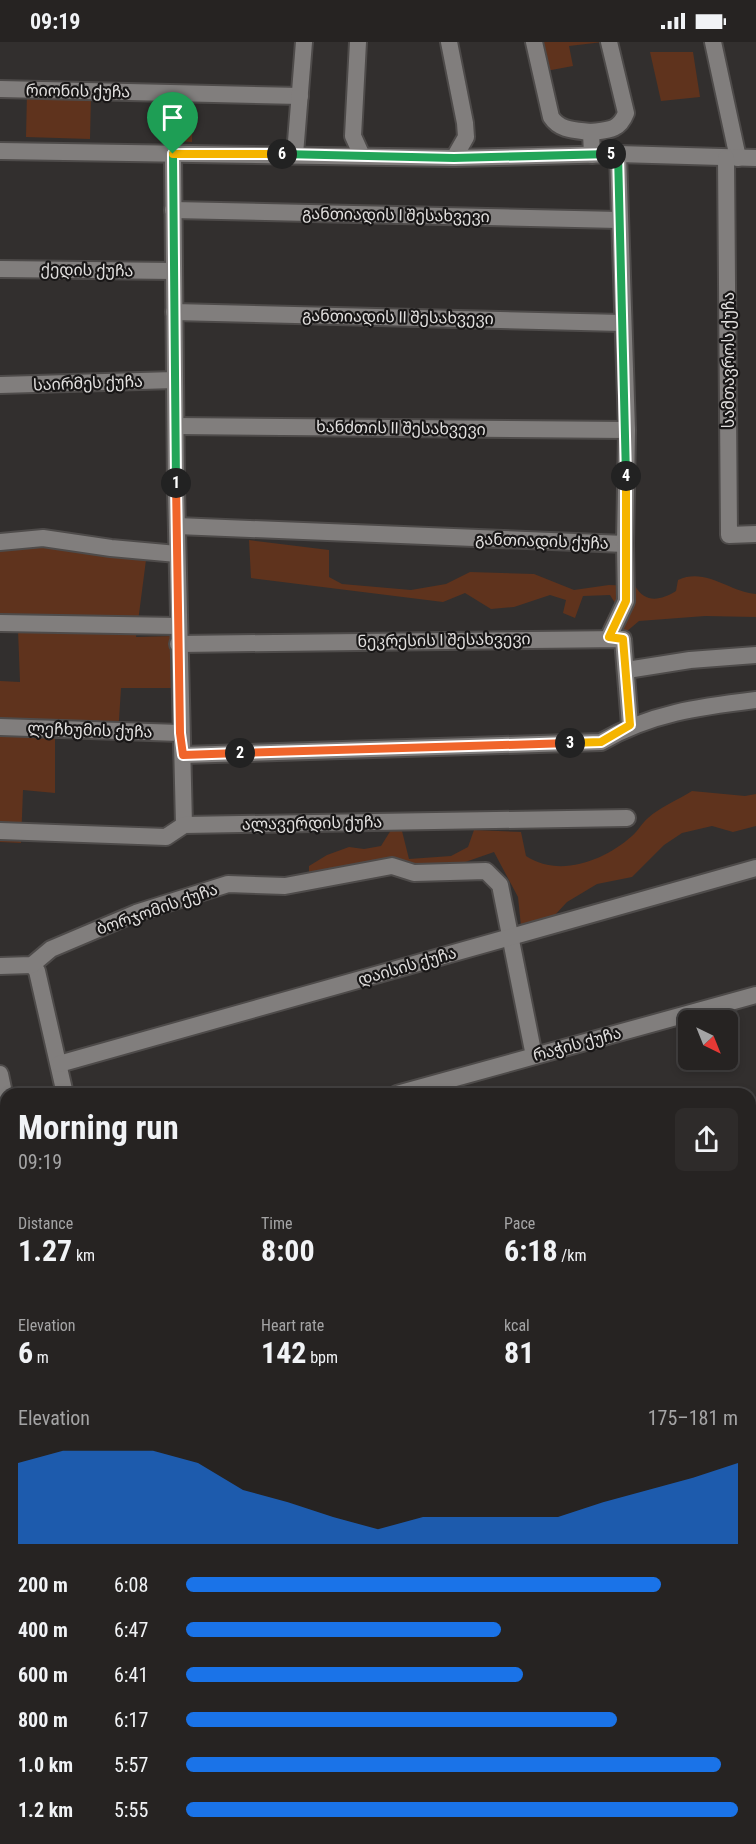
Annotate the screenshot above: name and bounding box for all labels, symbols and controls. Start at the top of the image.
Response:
text: 09:19 [30,9,81,34]
street label: რიონის ქუჩა [26,81,130,101]
pin [147,92,198,154]
icon: arrive [156,101,189,134]
pin: 6 [267,139,297,169]
pin: 5 [596,139,626,169]
text: 6 [278,144,286,163]
text: 5 [607,144,615,163]
street label: განთიადის I შესახვევი [302,204,490,227]
street label: ქედის ქუჩა [40,260,134,281]
street label: სამთავროს ქუჩა [719,292,738,428]
street label: განთიადის II შესახვევი [302,306,494,329]
street label: საირმეს ქუჩა [33,372,143,394]
street label: ხანძთის II შესახვევი [316,417,486,439]
pin: 4 [611,461,641,491]
text: 4 [622,466,630,485]
pin: 1 [161,468,191,498]
text: 1 [172,473,180,492]
street label: განთიადის ქუჩა [475,529,609,554]
street label: ნეკრესის I შესახვევი [357,629,531,651]
street label: ლეჩხუმის ქუჩა [27,718,153,743]
pin: 3 [555,728,585,758]
text: 3 [566,733,574,752]
pin: 2 [225,738,255,768]
text: 2 [236,743,244,762]
street label: ალავერდის ქუჩა [242,812,382,835]
street label: ბორჯომის ქუჩა [94,879,220,939]
street label: დაისის ქუჩა [356,943,459,990]
north arrow [678,1010,738,1070]
map controls [678,1010,738,1070]
street label: რაჭის ქუჩა [531,1023,623,1065]
text: Morning run [18,1108,179,1147]
button: share [675,1108,738,1171]
text: 09:19 [18,1150,62,1174]
text: Distance [18,1214,73,1233]
text: Time [261,1214,293,1233]
text: Pace [504,1214,535,1233]
text: 1.27 [18,1233,72,1268]
text: 8:00 [261,1233,315,1268]
text: 6:18 [504,1233,558,1268]
text: km [72,1246,95,1265]
text: /km [558,1246,587,1265]
text: Elevation [18,1316,76,1335]
text: Heart rate [261,1316,324,1335]
text: kcal [504,1316,530,1335]
text: 6 [18,1335,33,1370]
text: 142 [261,1335,306,1370]
text: 81 [504,1335,534,1370]
text: m [33,1348,49,1367]
text: bpm [306,1348,338,1367]
text: Elevation [18,1406,90,1430]
text: 175–181 m [648,1406,738,1430]
text: 200 m [18,1573,68,1597]
text: 6:08 [114,1573,148,1597]
text: 400 m [18,1618,68,1642]
text: 6:47 [114,1618,148,1642]
text: 600 m [18,1663,68,1687]
text: 6:41 [114,1663,148,1687]
text: 800 m [18,1708,68,1732]
text: 6:17 [114,1708,148,1732]
text: 1.0 km [18,1753,73,1777]
text: 5:57 [114,1753,148,1777]
text: 1.2 km [18,1798,73,1822]
text: 5:55 [114,1798,148,1822]

